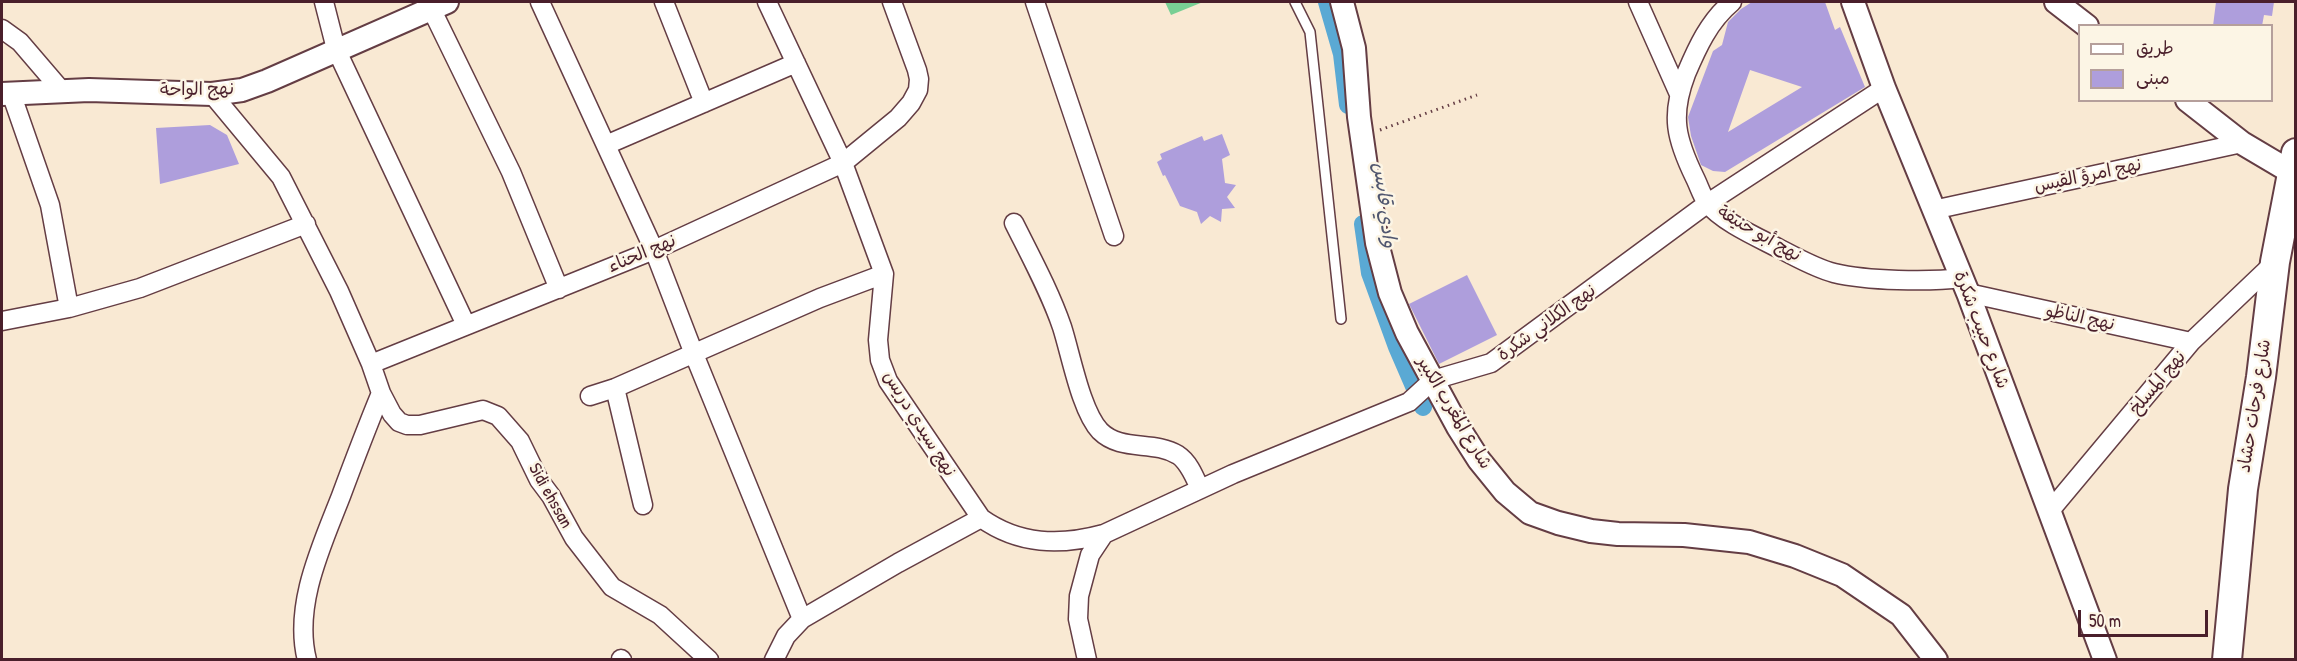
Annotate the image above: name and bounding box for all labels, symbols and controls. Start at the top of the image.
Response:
legend [2078,24,2273,102]
text: طريق [2136,35,2174,60]
text: مبنى [2136,65,2170,90]
street label: نهج الواحة [160,79,234,101]
street label: نهج امرؤ القيس [2032,154,2144,198]
water label: وادي قابس [1367,161,1401,249]
street label: نهج أبو حنيفة [1713,201,1805,267]
street label: نهج الحناء [605,230,679,278]
street label: شارع حبيب شكرة [1949,268,2013,392]
street label: نهج الكلاني شكرة [1493,280,1601,366]
street label: نهج الناظو [2043,300,2117,336]
street label: شارع فرحات حشاد [2234,338,2276,474]
street label: نهج المسلخ [2125,347,2191,419]
street label: شارع المغرب الكبير [1412,353,1496,473]
street label: نهج سيدي دريس [878,367,960,481]
street label: Sidi ehssan [523,460,577,532]
scale bar [2081,598,2212,636]
text: 50 m [2089,608,2121,633]

